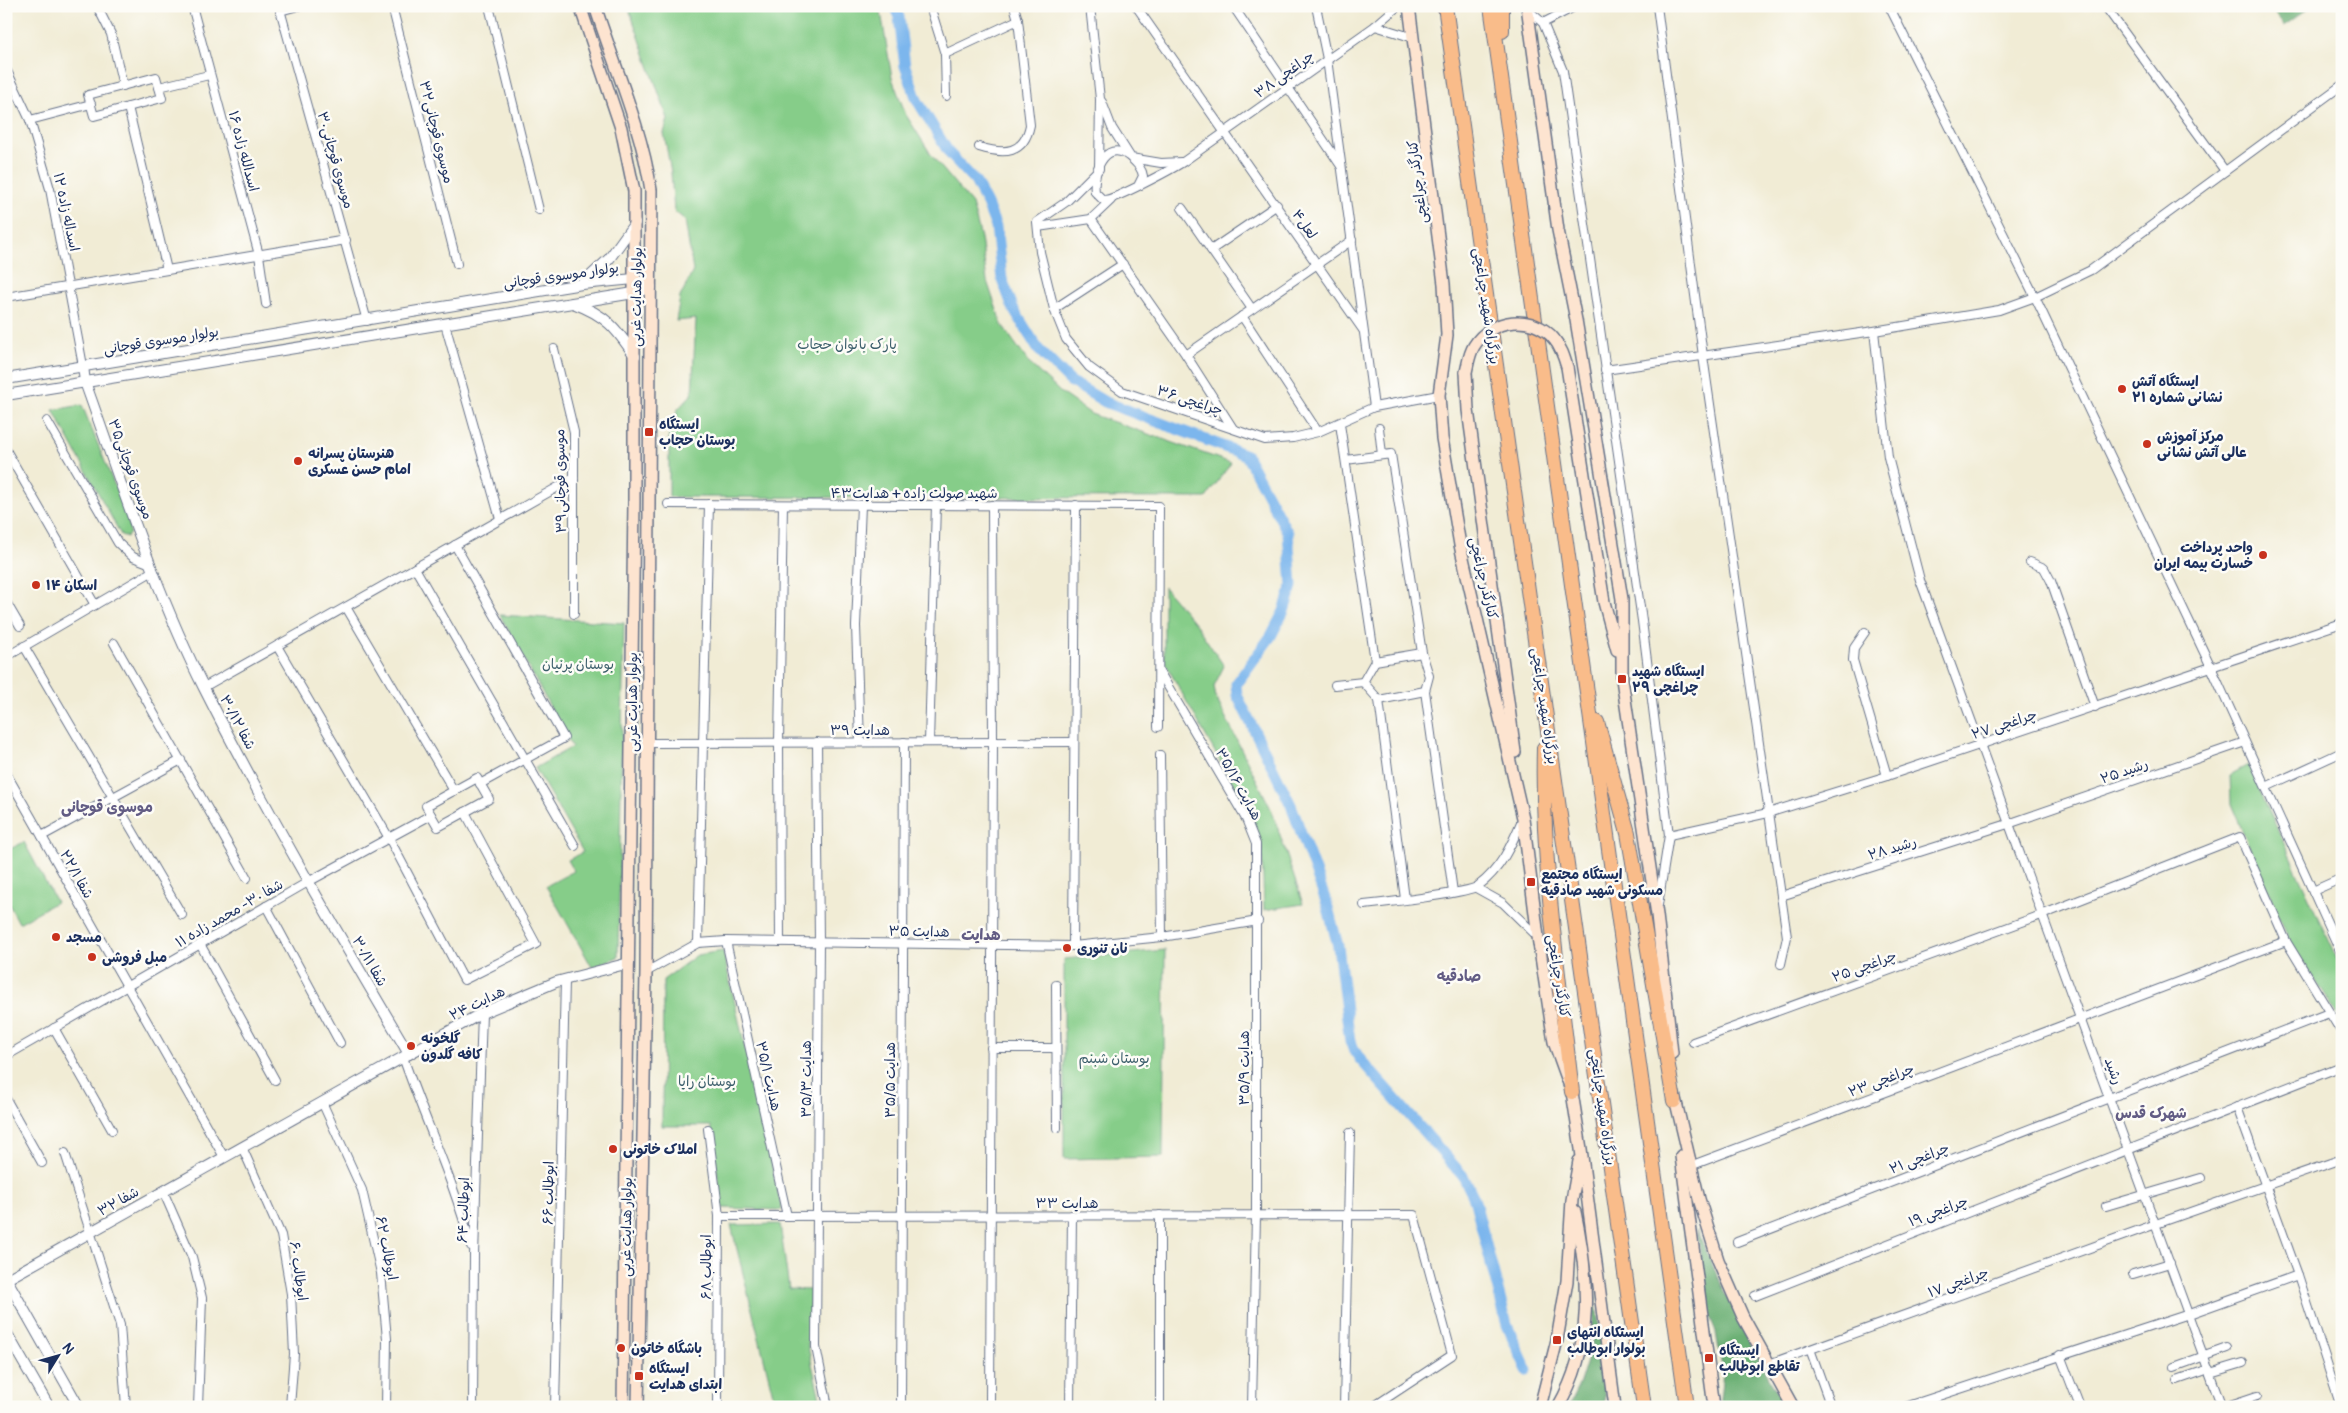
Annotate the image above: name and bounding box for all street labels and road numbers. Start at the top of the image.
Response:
street label: چراغچی ۳۸ [1251,47,1318,103]
street label: موسوی قوچانی۳۲ [415,79,457,185]
street label: اسدالله زاده ۱۶ [225,109,262,193]
street label: موسوی قوچانی۳۰ [313,110,357,211]
street label: کنارگذر چراغچی [1404,139,1432,225]
street label: اسداله زاده ۱۲ [50,171,83,253]
street label: لعل۴ [1288,206,1321,242]
street label: بولوار هدایت غربی [627,247,647,347]
street label: بزرگراه شهید چراغچی [1469,247,1503,366]
street label: بولوار موسوی قوچانی [502,259,620,293]
street label: بولوار موسوی قوچانی [102,323,220,359]
street label: چراغچی ۳۶ [1154,382,1225,420]
street label: موسوی قوچانی۳۵ [104,417,157,522]
street label: موسوی قوچانی۳۹ [551,429,571,533]
street label: شهید صولت زاده + هدایت۴۳ [830,485,998,502]
street label: کنارگذر چراغچی [1465,535,1501,621]
street label: بزرگراه شهید چراغچی [1527,647,1561,766]
street label: بولوار هدایت غربی [624,652,642,752]
street label: شفا ۳۰/۱۲ [216,692,259,752]
street label: چراغچی ۲۷ [1969,706,2039,744]
street label: هدایت ۳۹ [830,722,890,739]
street label: هدایت ۳۵/۱۶ [1212,745,1265,823]
street label: رشید ۲۵ [2098,755,2150,788]
street label: رشید ۲۸ [1866,833,1918,864]
street label: ۲۲/۱ شفا [56,847,97,901]
street label: شفا ۳۰- محمد زاده ۱۱ [172,876,286,951]
street label: هدایت ۳۵ [888,922,950,941]
street label: شفا ۳۰/۱۱ [348,933,391,989]
street label: کنارگذر چراغچی [1543,933,1573,1019]
street label: چراغچی ۲۵ [1830,947,1899,987]
street label: هدایت ۲۴ [447,983,508,1024]
street label: هدایت ۳۵/۹ [1236,1031,1253,1105]
street label: هدایت ۳۵/۱ [752,1040,785,1113]
street label: هدایت ۳۵/۳ [798,1040,815,1118]
street label: هدایت ۳۵/۵ [882,1042,899,1118]
street label: بزرگراه شهید چراغچی [1585,1048,1619,1167]
street label: رشید [2101,1055,2126,1087]
street label: چراغچی ۲۳ [1846,1060,1917,1102]
street label: چراغچی ۲۱ [1887,1139,1952,1179]
street label: ابوطالب ۶۶ [539,1161,558,1225]
street label: ابوطالب ۶۴ [454,1177,473,1243]
street label: بولوار هدایت غربی [617,1177,637,1277]
street label: شفا ۳۲ [95,1183,142,1220]
street label: چراغچی ۱۹ [1906,1192,1971,1231]
street label: هدایت ۳۳ [1036,1195,1098,1212]
street label: ابوطالب ۶۲ [372,1215,401,1282]
street label: ابوطالب ۶۸ [698,1234,715,1300]
street label: ابوطالب ۶۰ [286,1240,311,1302]
street label: چراغچی ۱۷ [1926,1264,1991,1302]

